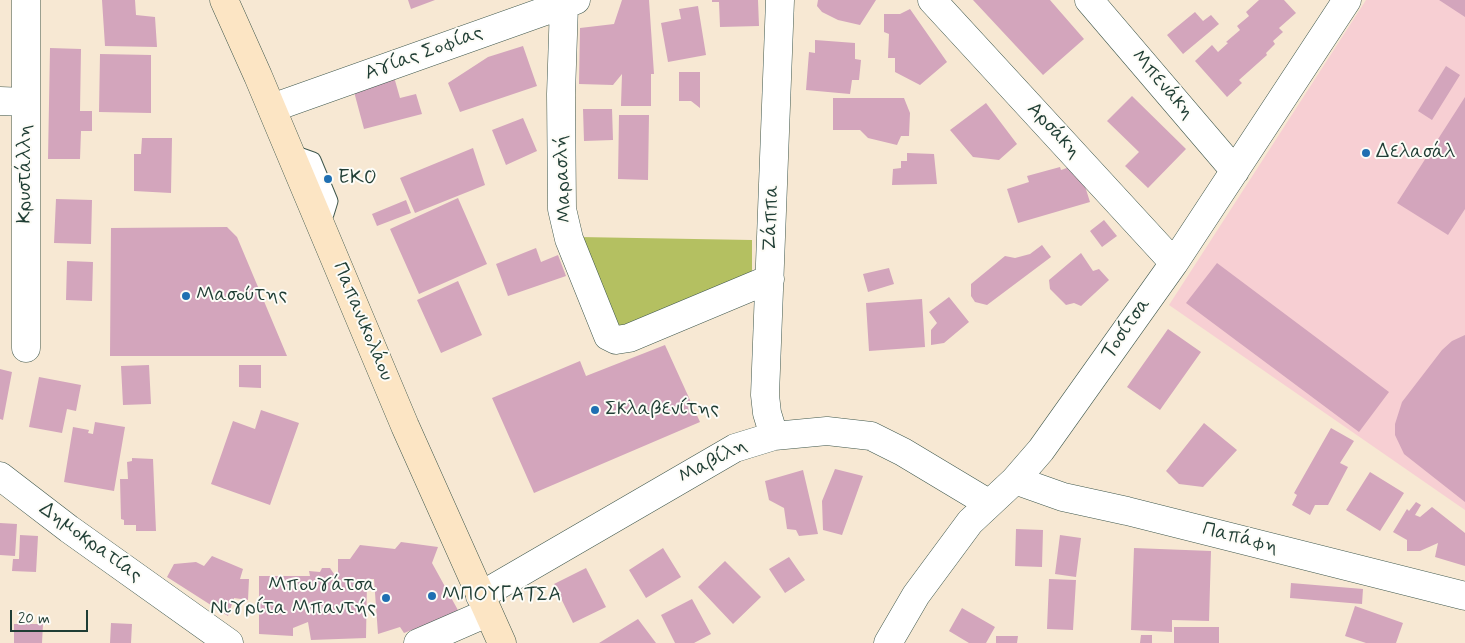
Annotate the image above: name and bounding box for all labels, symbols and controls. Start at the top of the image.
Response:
street label: Αγίας Σοφίας [362,22,486,86]
street label: Μπενάκη [1125,45,1199,125]
street label: Αρσάκη [1021,98,1085,164]
street label: Κρυστάλλη [14,124,38,224]
street label: Μαρασλή [550,135,578,223]
place label: Δελασάλ [1376,141,1455,165]
marker: Δελασάλ [1360,147,1372,159]
place label: EKO [338,167,377,191]
marker: EKO [322,173,334,185]
street label: Ζάππα [759,185,785,251]
street label: Παπανικολάου [326,259,398,385]
place label: Μασούτης [196,284,287,308]
marker: Μασούτης [180,290,192,302]
street label: Τοσίτσα [1097,294,1157,364]
place label: Σκλαβενίτης [605,398,719,422]
marker: Σκλαβενίτης [589,404,601,416]
street label: Μαβίλη [675,434,751,490]
street label: Δημοκρατίας [34,498,146,588]
street label: Παπάφη [1200,518,1280,560]
place label: Μπουγάτσα Νιγρίτα Μπαντής [210,574,376,621]
place label: ΜΠΟΥΓΑΤΣΑ [442,584,561,608]
marker: ΜΠΟΥΓΑΤΣΑ [426,590,438,602]
marker: Μπουγάτσα Νιγρίτα Μπαντής [380,592,392,604]
scale bar [12,600,90,632]
text: 20 m [18,609,50,629]

